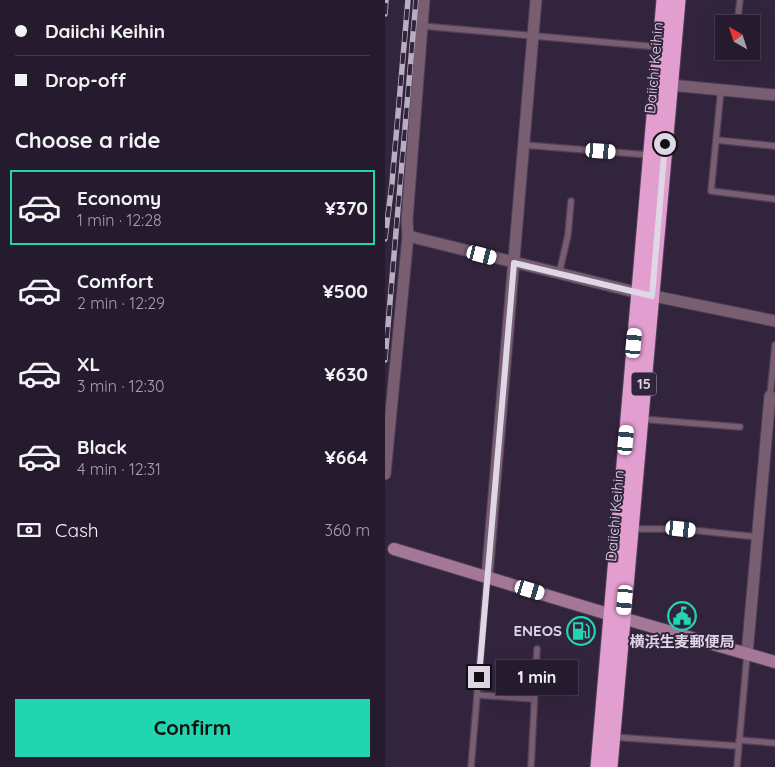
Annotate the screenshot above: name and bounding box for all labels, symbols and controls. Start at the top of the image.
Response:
north arrow [715,15,760,60]
map controls [715,15,760,60]
text: Daiichi Keihin [45,19,165,43]
street label: Daiichi Keihin [640,21,667,115]
text: Drop-off [45,68,126,92]
text: Choose a ride [15,126,160,154]
route start [654,133,676,155]
car [585,142,616,160]
icon: car [17,185,62,230]
text: Economy [77,186,161,210]
text: ¥370 [324,196,368,220]
text: 1 min · 12:28 [77,210,162,230]
car [465,244,498,266]
icon: car [17,268,62,313]
text: Comfort [77,269,154,293]
text: ¥500 [322,279,368,303]
text: 2 min · 12:29 [77,293,165,313]
car [625,327,642,359]
icon: car [17,351,62,396]
text: XL [77,352,100,376]
text: ¥630 [324,362,368,386]
road number: 15 [631,372,657,396]
text: 3 min · 12:30 [77,376,165,396]
car [617,424,634,456]
icon: car [17,434,62,479]
text: Black [77,435,127,459]
text: ¥664 [324,445,368,469]
text: 4 min · 12:31 [77,459,161,479]
street label: Daiichi Keihin [601,469,628,563]
icon: cash [15,516,43,544]
text: Cash [55,518,99,542]
text: 360 m [325,520,370,540]
car [665,520,696,538]
car [513,578,546,602]
car [616,584,633,616]
public building icon: 横浜生麦郵便局 [667,601,697,631]
fuel station icon: ENEOS [566,616,596,646]
place label: ENEOS [513,621,562,640]
place label: 横浜生麦郵便局 [629,632,735,651]
callout: 1 min [497,660,579,694]
route end [468,666,490,688]
text: 1 min [518,667,556,687]
button: Confirm [15,699,370,757]

